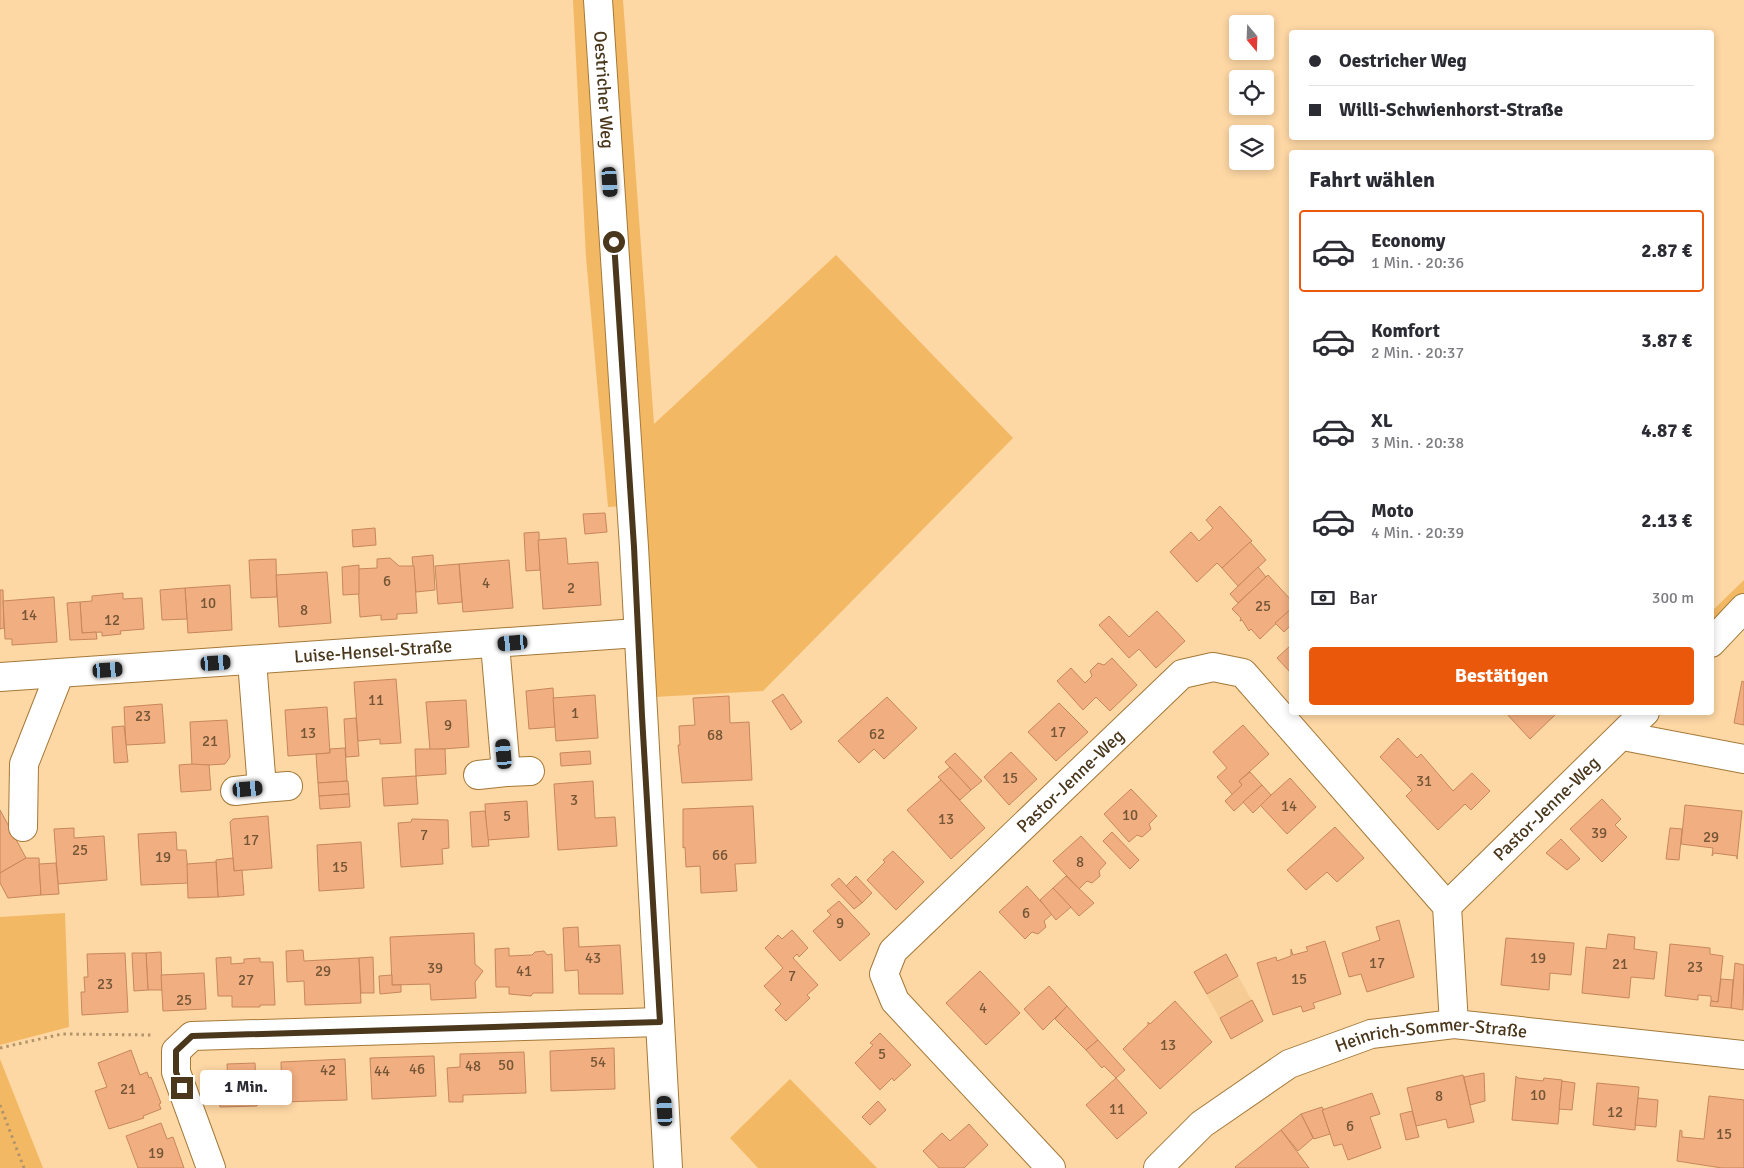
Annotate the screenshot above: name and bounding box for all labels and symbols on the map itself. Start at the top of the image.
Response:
north arrow [1229,15,1274,60]
street label: Oestricher Weg [589,30,619,149]
car [601,167,618,197]
route start [603,231,625,253]
house number: 6 [383,572,391,590]
house number: 4 [482,574,490,592]
house number: 2 [567,579,575,597]
house number: 10 [200,594,216,612]
house number: 25 [1255,597,1271,615]
house number: 8 [300,601,308,619]
house number: 14 [21,606,37,624]
house number: 12 [104,611,120,629]
car [497,634,528,652]
street label: Luise-Hensel-Straße [293,635,453,668]
car [200,654,231,672]
car [92,661,123,679]
house number: 11 [368,691,384,709]
house number: 1 [571,704,579,722]
house number: 23 [135,707,151,725]
house number: 9 [444,716,452,734]
house number: 17 [1050,723,1066,741]
house number: 13 [300,724,316,742]
house number: 62 [869,725,885,743]
street label: Pastor-Jenne-Weg [1012,725,1129,837]
house number: 68 [707,726,723,744]
house number: 21 [202,732,218,750]
car [495,738,512,770]
street label: Pastor-Jenne-Weg [1489,752,1604,866]
house number: 15 [1002,769,1018,787]
house number: 31 [1416,772,1432,790]
car [232,780,263,798]
house number: 3 [570,791,578,809]
house number: 14 [1281,797,1297,815]
house number: 10 [1122,806,1138,824]
house number: 5 [503,807,511,825]
house number: 13 [938,810,954,828]
house number: 39 [1591,824,1607,842]
house number: 7 [420,826,428,844]
house number: 29 [1703,828,1719,846]
house number: 17 [243,831,259,849]
house number: 25 [72,841,88,859]
house number: 66 [712,846,728,864]
house number: 19 [155,848,171,866]
house number: 8 [1076,853,1084,871]
house number: 15 [332,858,348,876]
house number: 6 [1022,904,1030,922]
house number: 9 [836,914,844,932]
house number: 43 [585,949,601,967]
house number: 19 [1530,949,1546,967]
house number: 17 [1369,954,1385,972]
house number: 21 [1612,955,1628,973]
house number: 23 [1687,958,1703,976]
house number: 39 [427,959,443,977]
house number: 29 [315,962,331,980]
house number: 41 [516,962,532,980]
house number: 7 [788,967,796,985]
house number: 15 [1291,970,1307,988]
house number: 27 [238,971,254,989]
house number: 23 [97,975,113,993]
house number: 25 [176,991,192,1009]
house number: 4 [979,999,987,1017]
street label: Heinrich-Sommer-Straße [1332,1013,1528,1057]
house number: 13 [1160,1036,1176,1054]
house number: 5 [878,1045,886,1063]
house number: 54 [590,1053,606,1071]
house number: 50 [498,1056,514,1074]
house number: 48 [465,1057,481,1075]
house number: 46 [409,1060,425,1078]
house number: 42 [320,1061,336,1079]
house number: 44 [374,1062,390,1080]
callout: 1 Min. [200,1070,292,1106]
route end [171,1077,193,1099]
house number: 21 [120,1080,136,1098]
house number: 10 [1530,1086,1546,1104]
house number: 8 [1435,1087,1443,1105]
car [656,1096,673,1126]
house number: 11 [1109,1100,1125,1118]
house number: 12 [1607,1103,1623,1121]
house number: 6 [1346,1117,1354,1135]
house number: 15 [1716,1125,1732,1143]
house number: 19 [148,1144,164,1162]

